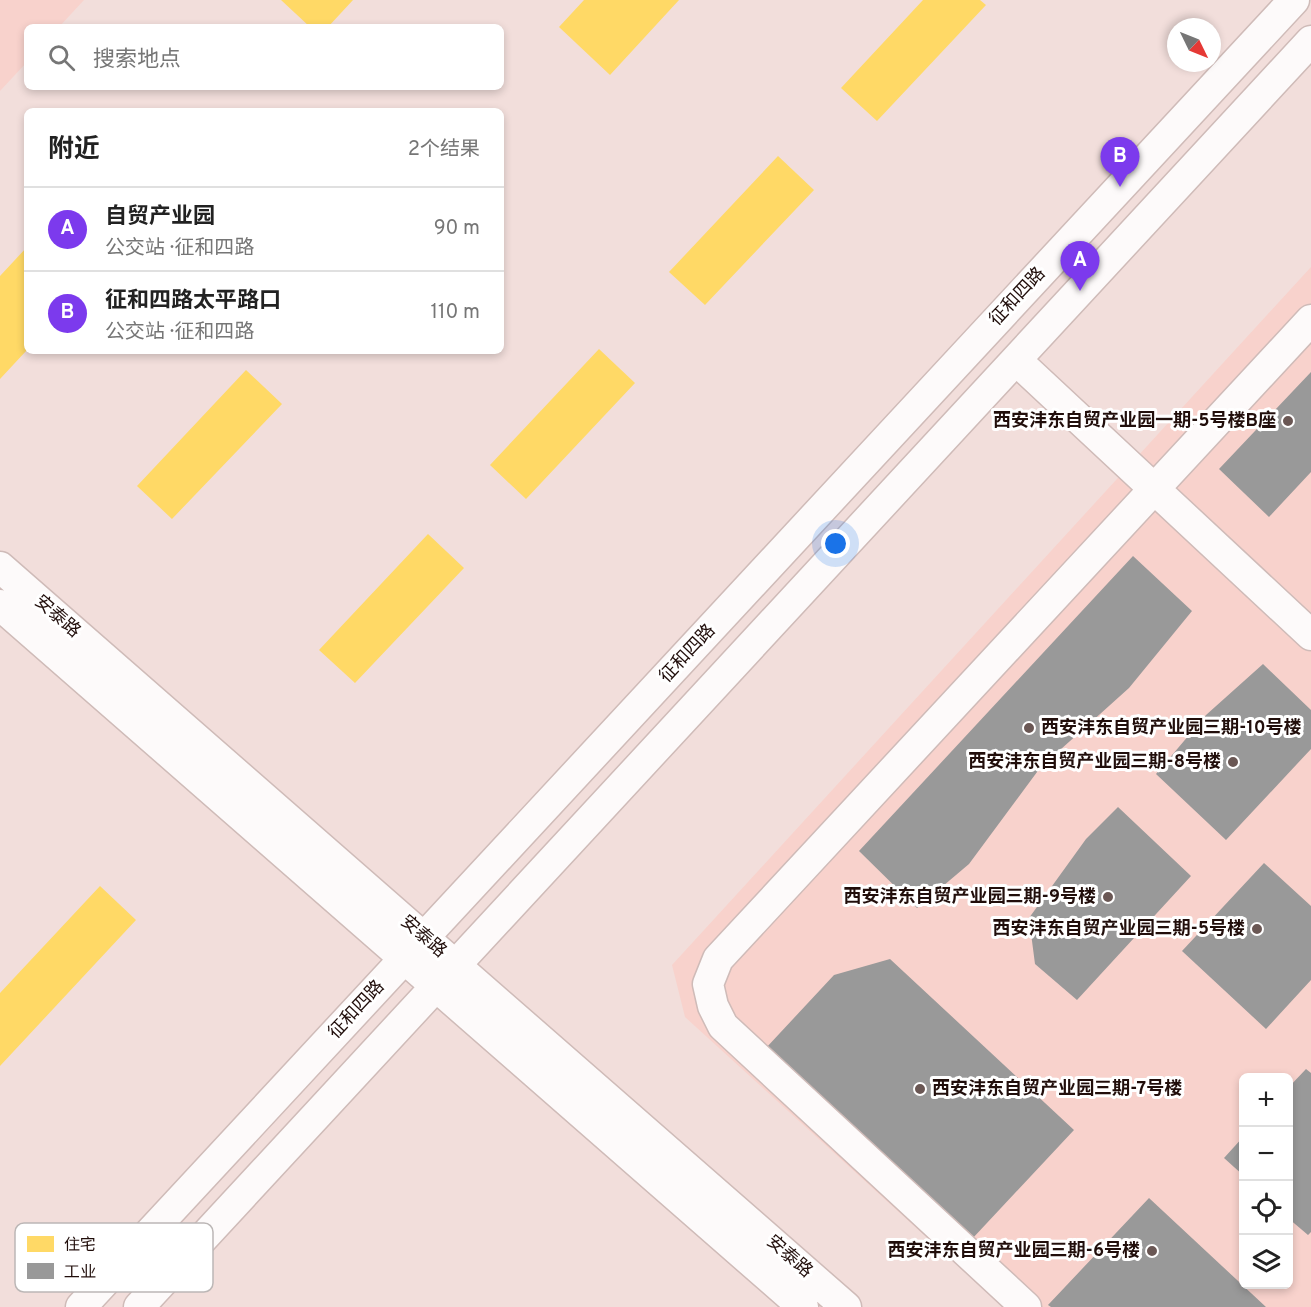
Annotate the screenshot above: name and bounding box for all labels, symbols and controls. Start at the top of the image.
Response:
north arrow [1167,18,1221,72]
search box [24,24,504,90]
icon: search [45,41,78,74]
text: 搜索地点 [93,47,181,74]
text: 附近 [48,134,100,167]
text: 2个结果 [408,137,480,163]
pin: B [1100,138,1140,187]
text: 自贸产业园 [105,204,215,231]
text: A [60,216,75,242]
text: 90 m [434,216,480,242]
text: 公交站 · 征和四路 [105,236,254,262]
pin: A [1060,242,1100,291]
street label: 征和四路 [985,263,1051,331]
text: 征和四路太平路口 [105,288,281,315]
text: B [61,300,74,326]
text: 110 m [431,300,480,326]
text: 公交站 · 征和四路 [105,320,254,346]
place label: 西安沣东自贸产业园一期-5号楼B座 [993,410,1276,433]
marker: 西安沣东自贸产业园一期-5号楼B座 [1281,414,1295,428]
your location [821,529,850,558]
street label: 安泰路 [29,591,85,643]
street label: 征和四路 [655,620,721,688]
place label: 西安沣东自贸产业园三期-10号楼 [1041,717,1302,740]
marker: 西安沣东自贸产业园三期-10号楼 [1022,721,1036,735]
place label: 西安沣东自贸产业园三期-8号楼 [968,751,1221,774]
marker: 西安沣东自贸产业园三期-8号楼 [1226,755,1240,769]
place label: 西安沣东自贸产业园三期-9号楼 [843,886,1096,909]
marker: 西安沣东自贸产业园三期-9号楼 [1101,890,1115,904]
street label: 安泰路 [395,911,451,963]
place label: 西安沣东自贸产业园三期-5号楼 [993,918,1245,941]
marker: 西安沣东自贸产业园三期-5号楼 [1250,922,1264,936]
street label: 征和四路 [324,976,390,1044]
map controls [1239,1073,1293,1289]
button: + [1239,1073,1293,1127]
place label: 西安沣东自贸产业园三期-7号楼 [932,1078,1182,1101]
marker: 西安沣东自贸产业园三期-7号楼 [913,1082,927,1096]
button: − [1239,1127,1293,1181]
button: locate [1239,1181,1293,1235]
legend [15,1223,213,1292]
street label: 安泰路 [761,1231,817,1283]
button: layers [1239,1235,1293,1289]
text: 住宅 [64,1236,96,1256]
place label: 西安沣东自贸产业园三期-6号楼 [887,1240,1140,1263]
marker: 西安沣东自贸产业园三期-6号楼 [1145,1244,1159,1258]
text: 工业 [64,1263,96,1283]

